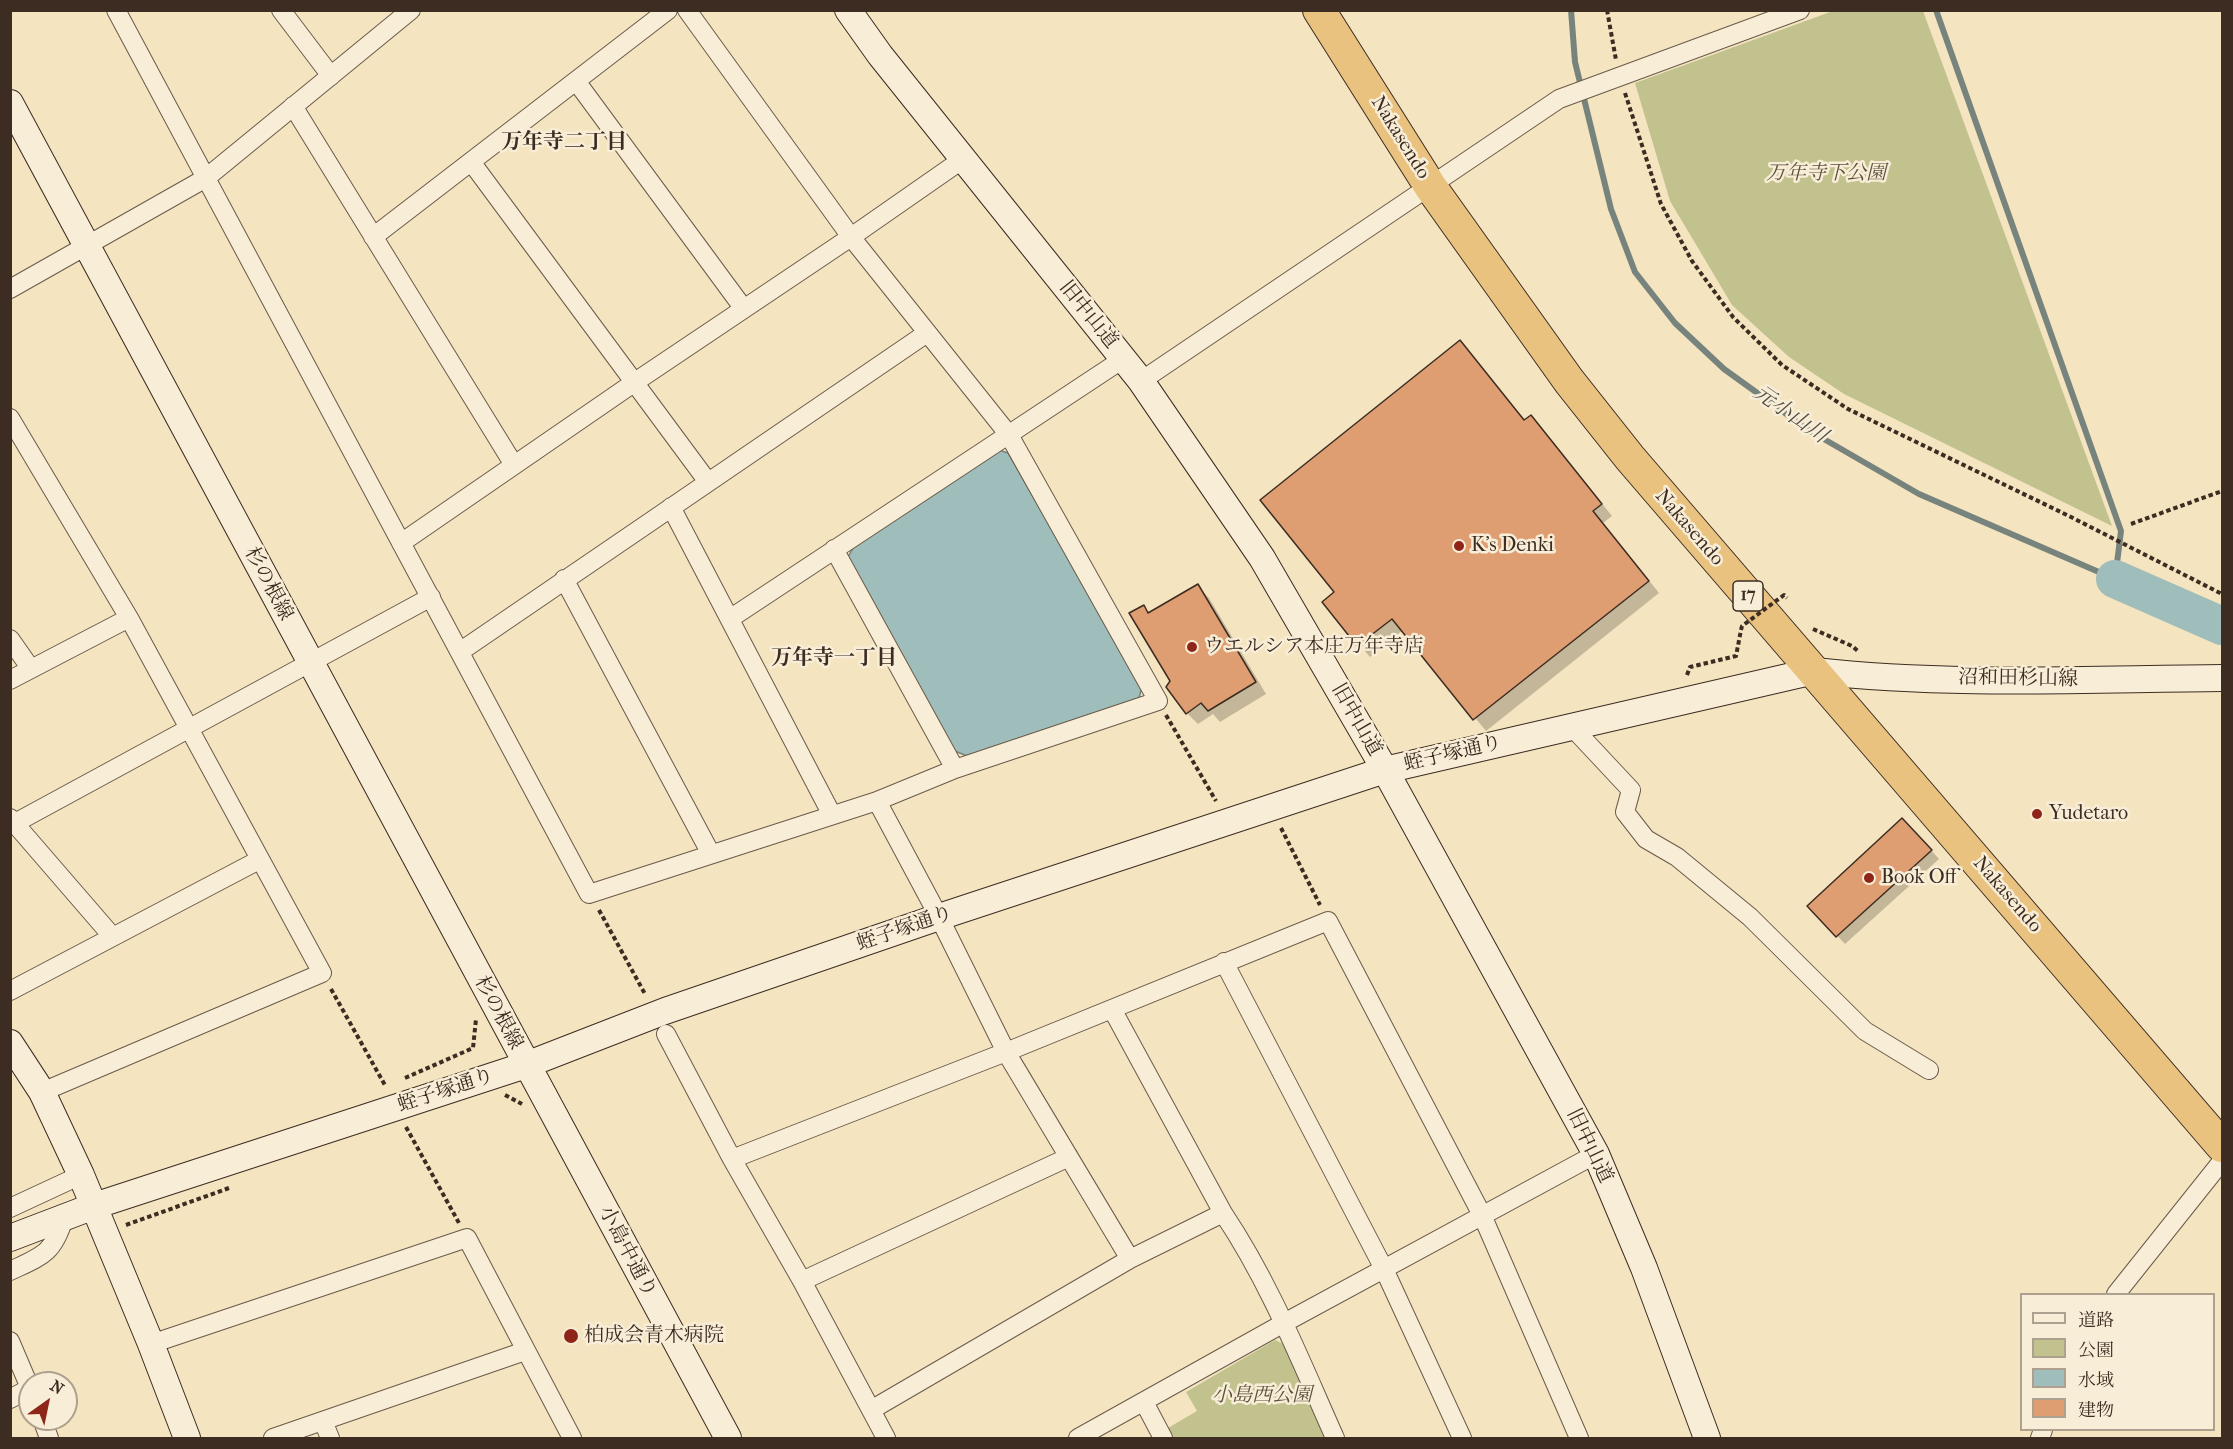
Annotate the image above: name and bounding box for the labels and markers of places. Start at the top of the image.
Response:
place label: K's Denki [1471,534,1554,558]
marker: K's Denki [1452,539,1466,553]
place label: ウエルシア本庄万年寺店 [1204,635,1424,659]
marker: ウエルシア本庄万年寺店 [1185,640,1199,654]
place label: Yudetaro [2049,802,2128,826]
marker: Yudetaro [2030,807,2044,821]
place label: Book Off [1881,866,1956,890]
marker: Book Off [1862,871,1876,885]
place label: 柏成会青木病院 [584,1324,724,1348]
marker: 柏成会青木病院 [562,1327,580,1345]

